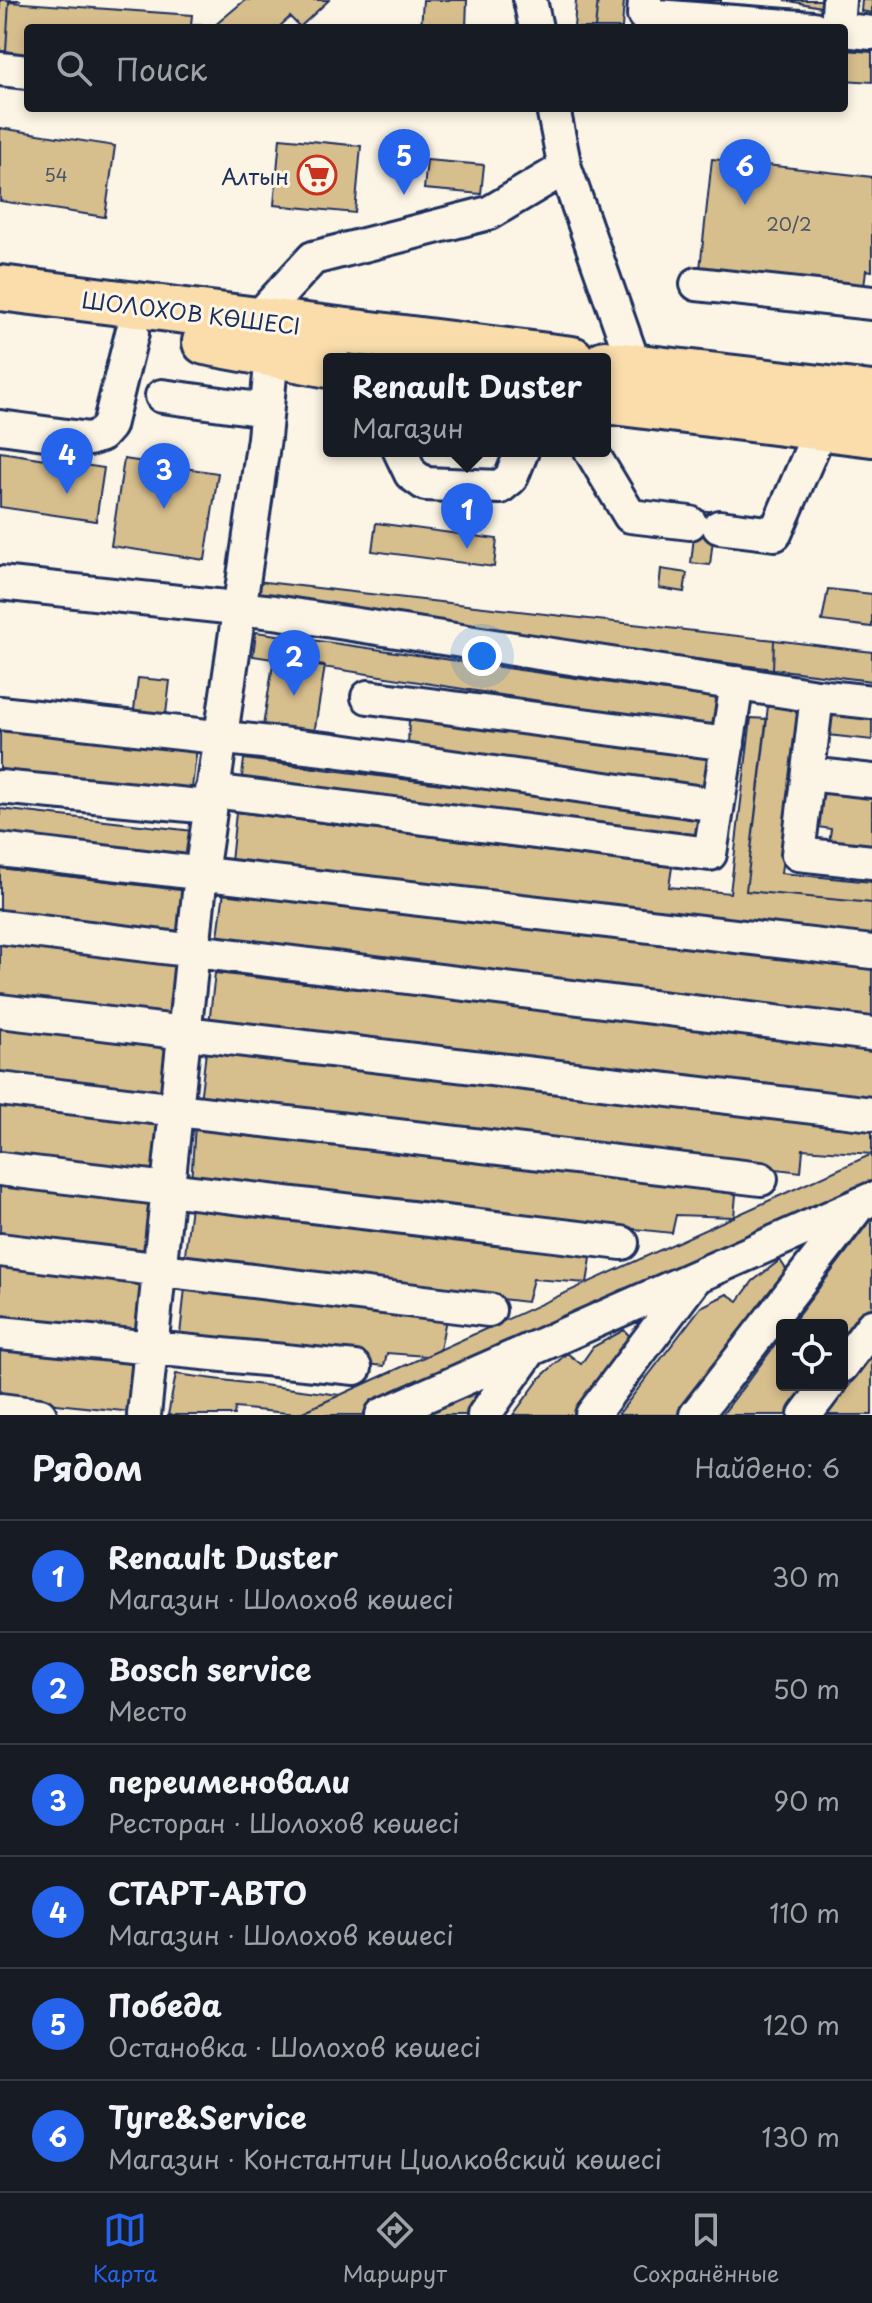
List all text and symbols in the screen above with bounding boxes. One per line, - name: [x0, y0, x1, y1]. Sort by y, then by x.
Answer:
- search box: [24, 24, 848, 112]
- icon: search: [52, 46, 96, 90]
- text: Поиск: [116, 46, 207, 91]
- pin: 5: [378, 129, 430, 195]
- pin: 6: [719, 139, 771, 205]
- supermarket icon: Алтын: [296, 154, 338, 196]
- place label: Алтын: [221, 159, 289, 192]
- house number: 54: [44, 161, 68, 188]
- house number: 20/2: [766, 210, 812, 237]
- street label: ШОЛОХОВ КӨШЕСІ: [80, 282, 302, 342]
- popup: [323, 353, 611, 457]
- text: Renault Duster: [352, 363, 582, 408]
- text: Магазин: [352, 408, 463, 447]
- pin: 4: [41, 428, 93, 494]
- pin: 3: [138, 443, 190, 509]
- pin: 1: [441, 483, 493, 549]
- pin: 2: [268, 630, 320, 696]
- your location: [462, 636, 502, 676]
- map controls: [776, 1319, 848, 1391]
- button: locate: [776, 1319, 848, 1391]
- text: Рядом: [32, 1441, 143, 1493]
- text: Найдено: 6: [694, 1448, 840, 1487]
- text: Renault Duster: [108, 1534, 338, 1579]
- text: 1: [52, 1557, 64, 1596]
- text: 30 m: [772, 1557, 840, 1596]
- text: Магазин · Шолохов көшесі: [108, 1579, 454, 1618]
- text: Bosch service: [108, 1646, 312, 1691]
- text: 2: [49, 1669, 67, 1708]
- text: 50 m: [773, 1669, 840, 1708]
- text: Место: [108, 1691, 187, 1730]
- text: переименовали: [108, 1758, 350, 1803]
- text: 3: [49, 1781, 67, 1820]
- text: 90 m: [773, 1781, 840, 1820]
- text: Ресторан · Шолохов көшесі: [108, 1803, 460, 1842]
- text: СТАРТ-АВТО: [108, 1870, 307, 1915]
- text: 4: [49, 1893, 67, 1932]
- text: 110 m: [769, 1893, 840, 1932]
- text: Магазин · Шолохов көшесі: [108, 1915, 454, 1954]
- text: Победа: [108, 1982, 222, 2027]
- text: 5: [50, 2005, 66, 2044]
- text: 120 m: [763, 2005, 840, 2044]
- text: Остановка · Шолохов көшесі: [108, 2027, 481, 2066]
- text: Tyre&Service: [108, 2094, 307, 2139]
- text: 6: [49, 2117, 67, 2156]
- text: 130 m: [761, 2117, 840, 2156]
- text: Магазин · Константин Циолковский көшесі: [108, 2139, 662, 2178]
- tab: Карта: [93, 2208, 157, 2289]
- tab: Маршрут: [343, 2208, 447, 2289]
- tab: Сохранённые: [632, 2208, 779, 2289]

